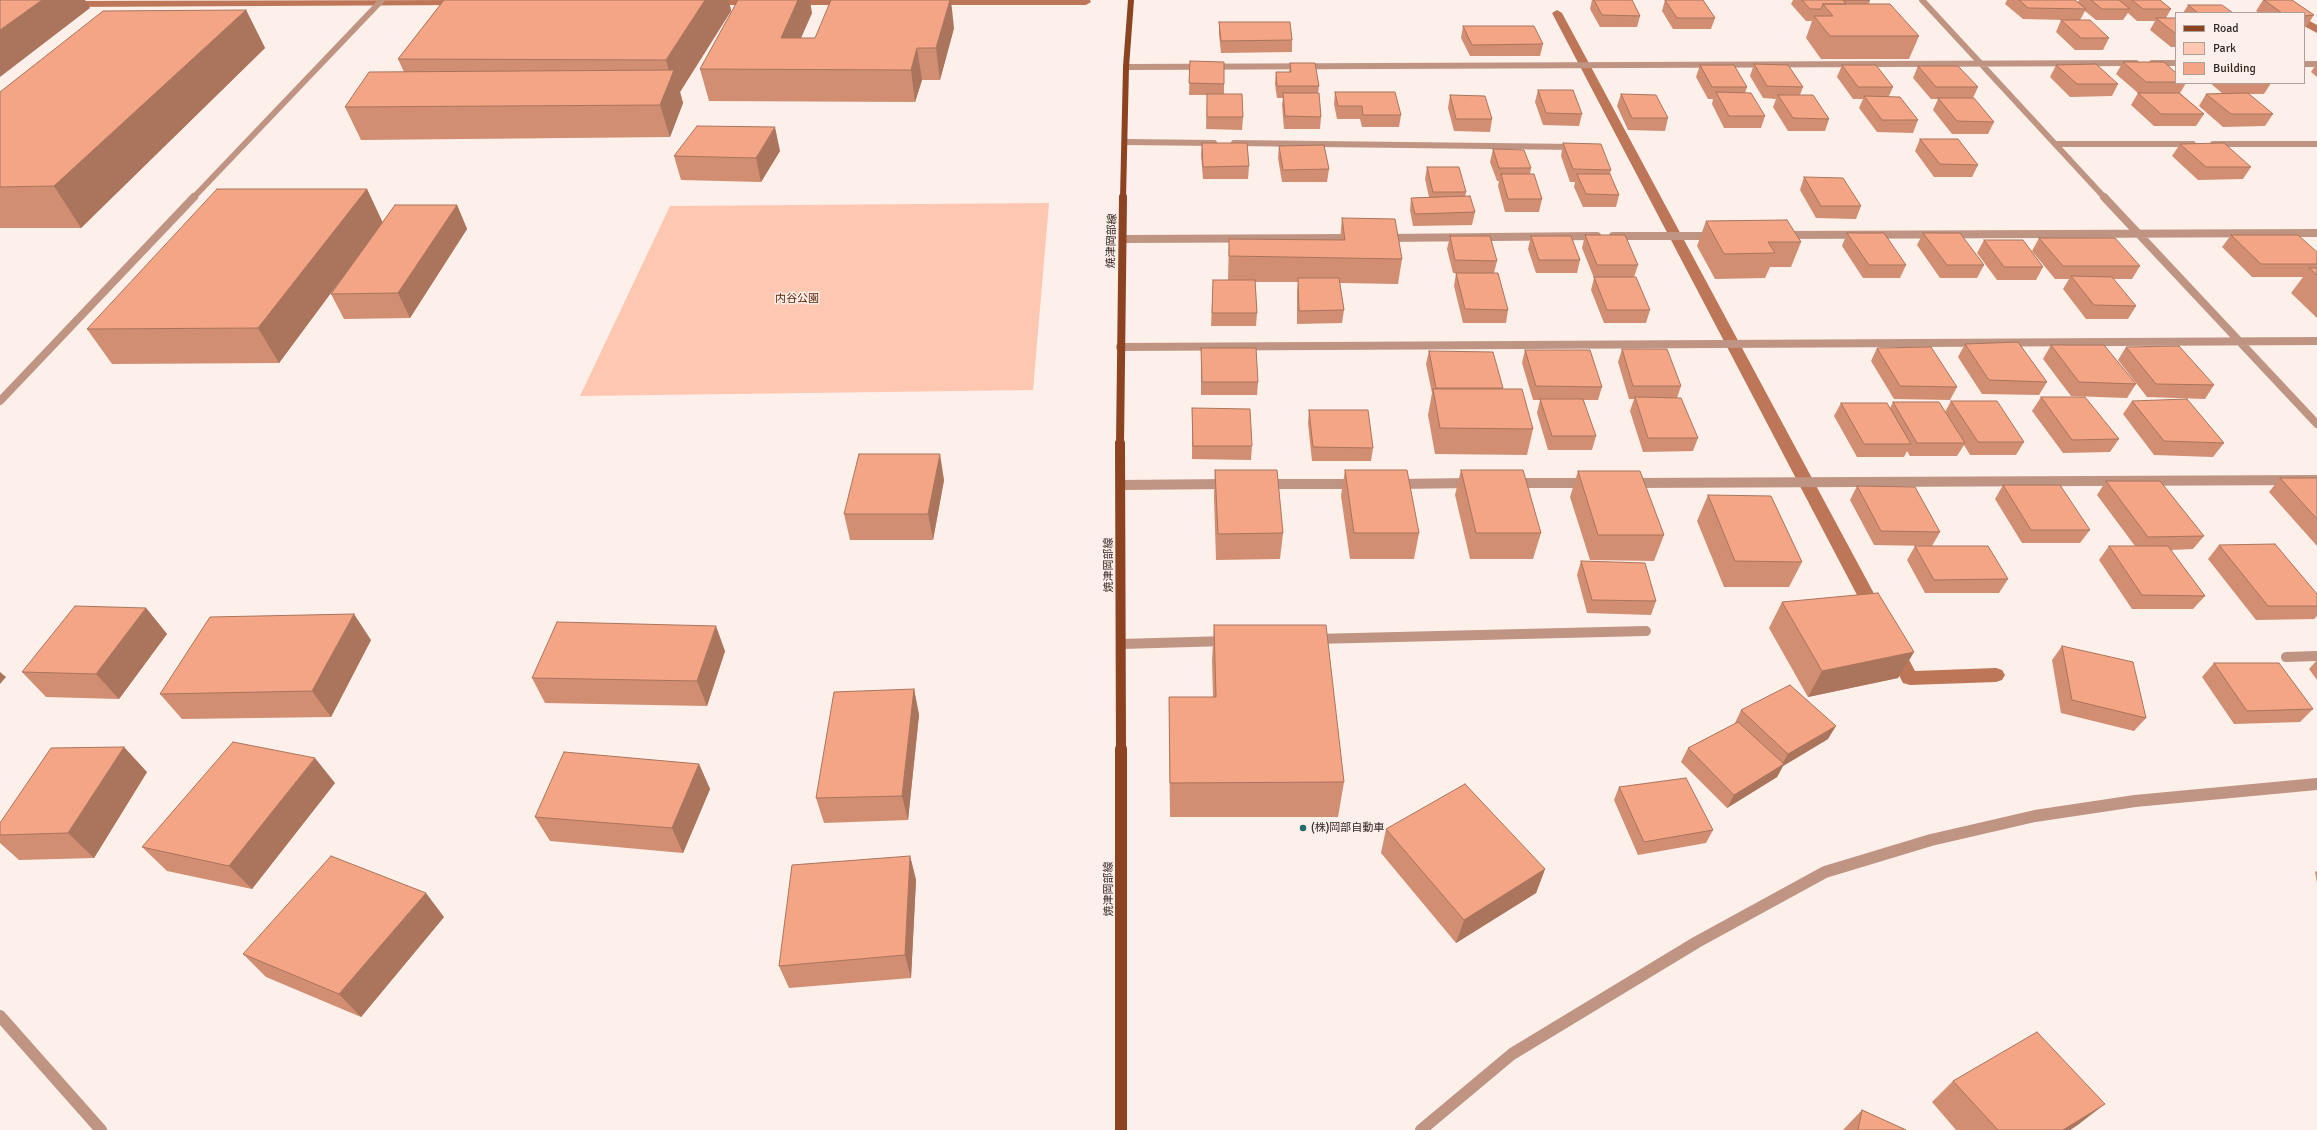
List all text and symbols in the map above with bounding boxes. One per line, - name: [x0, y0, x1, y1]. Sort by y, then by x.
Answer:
- legend: [2175, 12, 2305, 84]
- text: Road: [2213, 21, 2239, 36]
- text: Park: [2213, 41, 2236, 56]
- text: Building: [2213, 61, 2256, 76]
- street label: 焼津岡部線: [1104, 213, 1120, 269]
- park label: 内谷公園: [775, 292, 819, 306]
- street label: 焼津岡部線: [1102, 538, 1116, 592]
- place label: (株)岡部自動車: [1311, 821, 1384, 835]
- marker: (株)岡部自動車: [1298, 823, 1308, 833]
- street label: 焼津岡部線: [1102, 862, 1116, 916]

